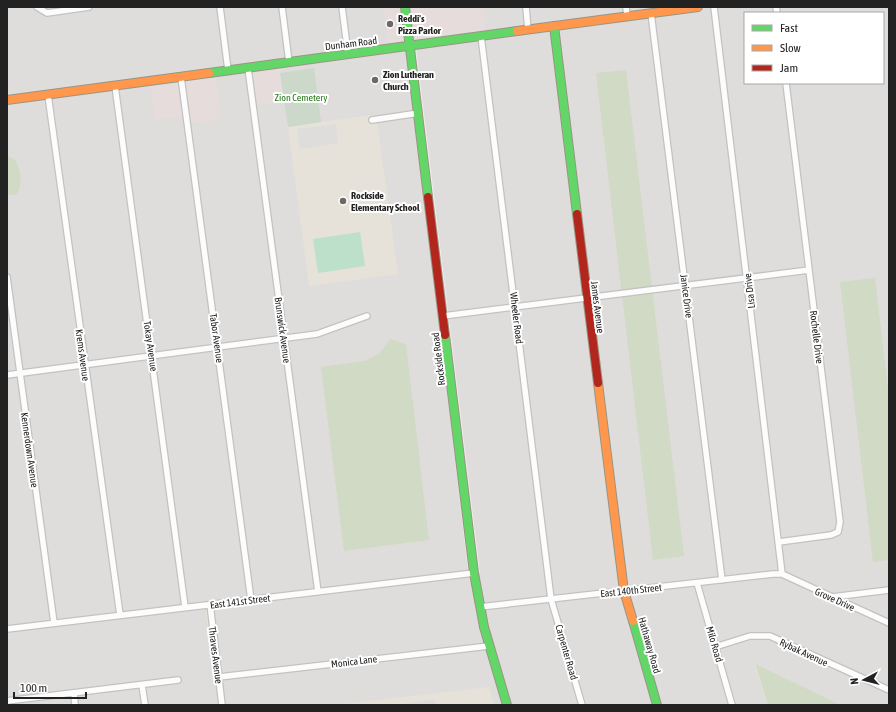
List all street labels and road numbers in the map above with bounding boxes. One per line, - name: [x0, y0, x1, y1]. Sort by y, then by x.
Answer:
- street label: Dunham Road: [324, 35, 378, 52]
- street label: Lisa Drive: [742, 272, 757, 309]
- street label: Janice Drive: [678, 274, 695, 319]
- street label: James Avenue: [589, 280, 606, 334]
- street label: Wheeler Road: [508, 292, 525, 345]
- street label: Brunswick Avenue: [272, 296, 293, 364]
- street label: Rochelle Drive: [808, 310, 825, 365]
- street label: Tabor Avenue: [208, 313, 225, 364]
- street label: Tokay Avenue: [142, 320, 160, 372]
- street label: Krems Avenue: [73, 328, 92, 382]
- street label: Rockside Road: [430, 332, 447, 386]
- street label: Kennerdown Avenue: [19, 412, 40, 489]
- street label: East 140th Street: [600, 582, 662, 599]
- street label: Grove Drive: [813, 586, 857, 613]
- street label: East 141st Street: [209, 592, 271, 611]
- street label: Hathaway Road: [636, 616, 663, 675]
- street label: Carpenter Road: [553, 623, 580, 681]
- street label: Milo Road: [704, 625, 725, 664]
- street label: Thraves Avenue: [207, 626, 225, 685]
- street label: Rybak Avenue: [778, 636, 830, 669]
- street label: Monica Lane: [330, 653, 378, 670]

